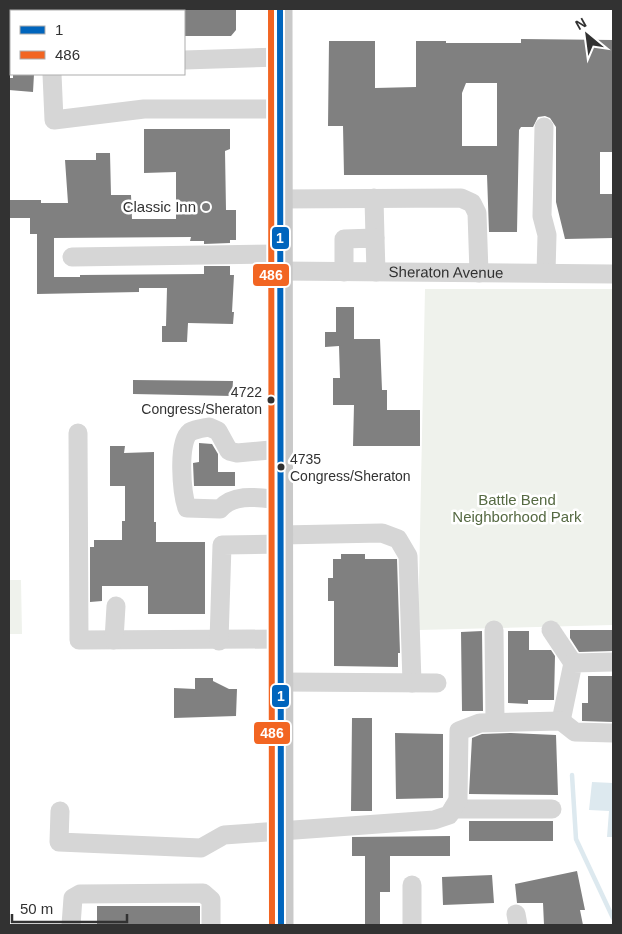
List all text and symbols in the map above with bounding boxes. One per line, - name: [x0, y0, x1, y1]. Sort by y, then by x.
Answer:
- legend: [10, 10, 185, 75]
- north arrow: [562, 10, 612, 60]
- text: N: [572, 14, 589, 33]
- text: 1: [55, 21, 63, 38]
- text: 486: [55, 46, 80, 63]
- place label: Classic Inn: [123, 198, 196, 215]
- marker: Classic Inn: [200, 201, 212, 213]
- line badge: 1: [271, 226, 290, 250]
- text: 1: [276, 230, 284, 246]
- line badge: 486: [252, 263, 290, 287]
- street label: Sheraton Avenue: [388, 263, 504, 281]
- text: 486: [259, 267, 283, 283]
- place label: 4722 Congress/Sheraton: [141, 384, 262, 417]
- marker: 4722 Congress/Sheraton: [266, 395, 276, 405]
- place label: 4735 Congress/Sheraton: [290, 451, 411, 484]
- marker: 4735 Congress/Sheraton: [276, 462, 286, 472]
- park label: Battle Bend Neighborhood Park: [452, 491, 582, 525]
- line badge: 1: [271, 684, 290, 708]
- text: 1: [277, 688, 285, 704]
- line badge: 486: [253, 721, 291, 745]
- text: 486: [260, 725, 284, 741]
- scale bar: [12, 892, 128, 924]
- text: 50 m: [20, 900, 53, 917]

